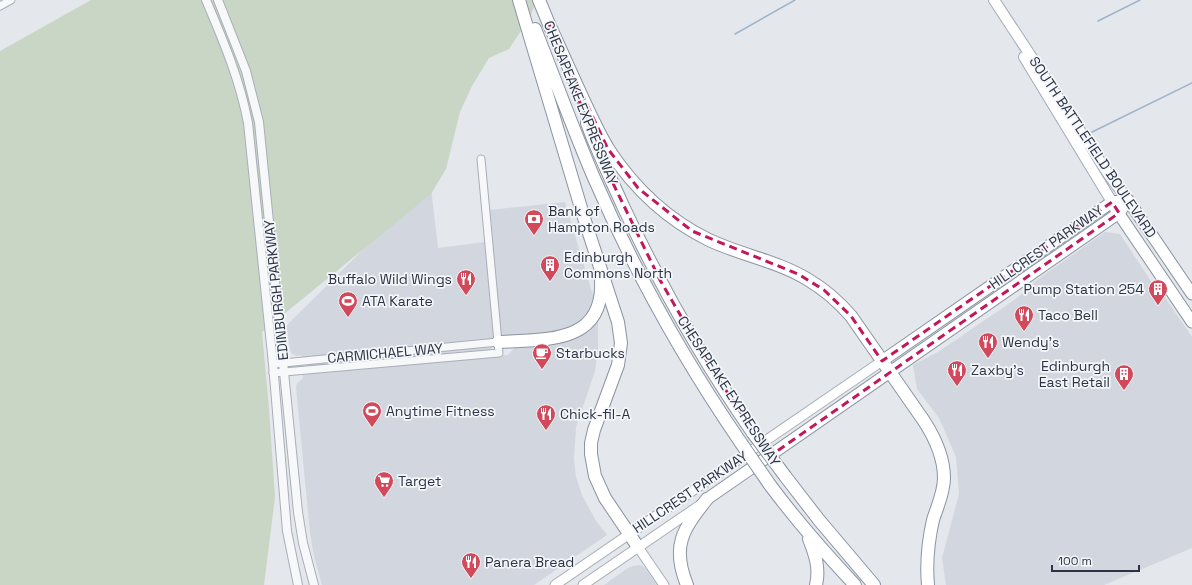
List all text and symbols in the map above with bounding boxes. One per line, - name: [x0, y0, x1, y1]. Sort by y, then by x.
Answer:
- street label: CHESAPEAKE EXPRESSWAY: [540, 18, 622, 188]
- street label: SOUTH BATTLEFIELD BOULEVARD: [1025, 53, 1161, 241]
- street label: HILLCREST PARKWAY: [986, 201, 1107, 293]
- place label: Bank of Hampton Roads: [548, 202, 655, 236]
- bank icon: Bank of Hampton Roads: [523, 208, 545, 236]
- street label: EDINBURGH PARKWAY: [260, 218, 292, 361]
- place label: Edinburgh Commons North: [564, 248, 672, 282]
- building icon: Edinburgh Commons North: [539, 254, 561, 282]
- restaurant icon: Buffalo Wild Wings: [455, 268, 477, 296]
- place label: Buffalo Wild Wings: [328, 270, 452, 288]
- building icon: Pump Station 254: [1147, 278, 1169, 306]
- place label: Pump Station 254: [1024, 280, 1144, 298]
- sports icon: ATA Karate: [337, 290, 359, 318]
- place label: ATA Karate: [362, 292, 433, 310]
- restaurant icon: Taco Bell: [1013, 304, 1035, 332]
- place label: Taco Bell: [1038, 306, 1098, 324]
- street label: CHESAPEAKE EXPRESSWAY: [674, 312, 785, 470]
- restaurant icon: Wendy's: [977, 331, 999, 359]
- place label: Wendy's: [1002, 333, 1059, 351]
- street label: CARMICHAEL WAY: [326, 339, 444, 367]
- cafe icon: Starbucks: [531, 342, 553, 370]
- place label: Starbucks: [556, 344, 625, 362]
- place label: Edinburgh East Retail: [1039, 357, 1110, 391]
- restaurant icon: Zaxby's: [946, 359, 968, 387]
- place label: Zaxby's: [971, 361, 1024, 379]
- building icon: Edinburgh East Retail: [1113, 363, 1135, 391]
- sports icon: Anytime Fitness: [361, 400, 383, 428]
- place label: Anytime Fitness: [386, 402, 495, 420]
- restaurant icon: Chick-fil-A: [535, 403, 557, 431]
- place label: Chick-fil-A: [560, 405, 630, 423]
- street label: HILLCREST PARKWAY: [629, 447, 751, 537]
- supermarket icon: Target: [373, 470, 395, 498]
- place label: Target: [398, 472, 442, 490]
- scale bar: [1052, 547, 1139, 573]
- restaurant icon: Panera Bread: [460, 551, 482, 579]
- place label: Panera Bread: [485, 553, 574, 571]
- text: 100 m: [1058, 553, 1092, 569]

